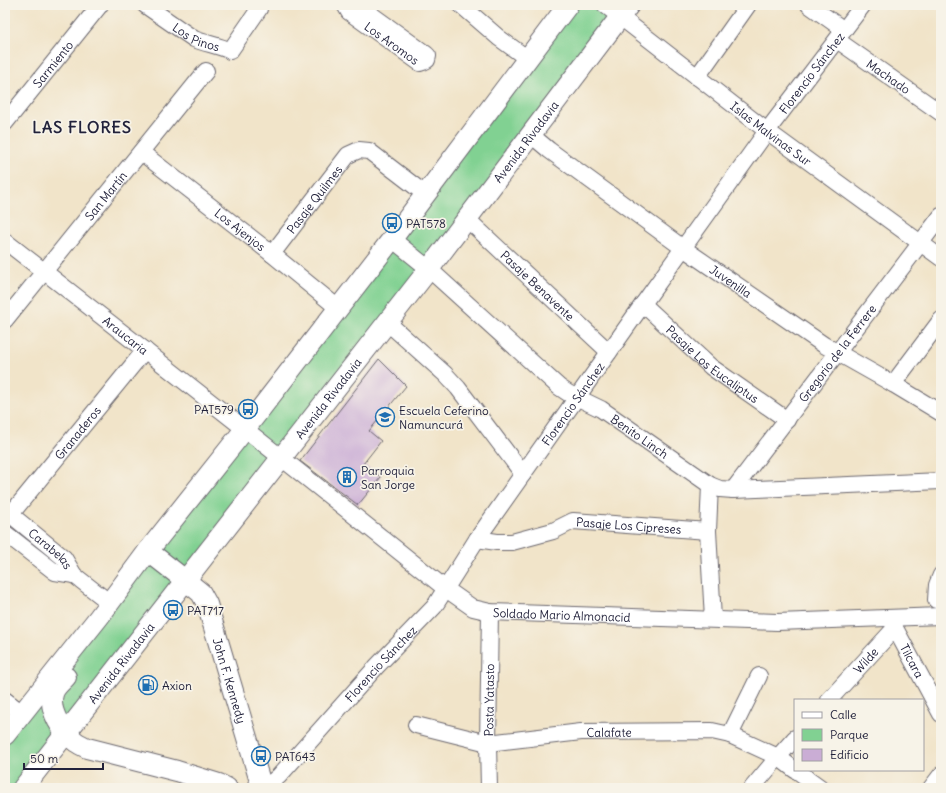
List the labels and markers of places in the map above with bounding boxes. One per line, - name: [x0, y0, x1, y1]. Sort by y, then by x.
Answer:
- bus stop icon: PAT578: [381, 212, 403, 234]
- place label: PAT578: [406, 216, 446, 231]
- bus stop icon: PAT579: [237, 398, 259, 420]
- place label: PAT579: [194, 402, 234, 417]
- place label: Escuela Ceferino Namuncurá: [399, 403, 489, 432]
- school or university icon: Escuela Ceferino Namuncurá: [374, 406, 396, 428]
- place label: Parroquia San Jorge: [361, 463, 415, 492]
- building icon: Parroquia San Jorge: [336, 466, 358, 488]
- bus stop icon: PAT717: [162, 599, 184, 621]
- place label: PAT717: [187, 603, 224, 618]
- fuel station icon: Axion: [137, 674, 159, 696]
- place label: Axion: [162, 678, 192, 693]
- bus stop icon: PAT643: [250, 745, 272, 767]
- place label: PAT643: [275, 749, 316, 764]

